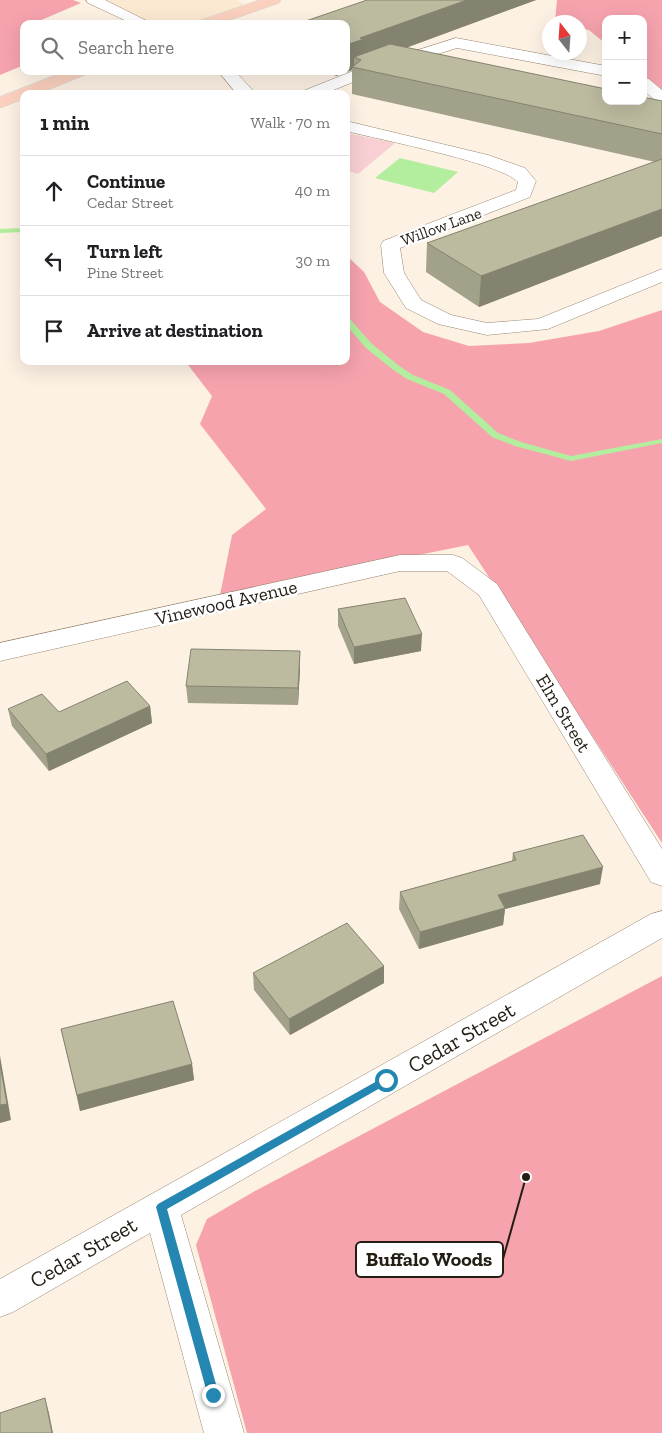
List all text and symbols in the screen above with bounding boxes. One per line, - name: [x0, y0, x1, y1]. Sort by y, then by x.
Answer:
- north arrow: [542, 15, 587, 60]
- map controls: [602, 15, 647, 105]
- button: +: [602, 15, 647, 60]
- search box: [20, 20, 350, 75]
- icon: search: [38, 34, 66, 62]
- text: Search here: [78, 36, 174, 59]
- button: −: [602, 60, 647, 105]
- text: 1 min: [40, 110, 90, 135]
- text: Walk · 70 m: [250, 113, 330, 132]
- text: Continue: [87, 170, 165, 193]
- icon: ahead: [40, 177, 68, 205]
- text: 40 m: [295, 181, 330, 200]
- text: Cedar Street: [87, 193, 174, 212]
- street label: Willow Lane: [398, 203, 484, 250]
- text: Turn left: [87, 240, 162, 263]
- icon: left: [40, 247, 68, 275]
- text: 30 m: [296, 251, 330, 270]
- text: Pine Street: [87, 263, 163, 282]
- icon: arrive: [40, 317, 68, 345]
- text: Arrive at destination: [87, 319, 263, 342]
- street label: Vinewood Avenue: [152, 575, 299, 630]
- street label: Elm Street: [531, 670, 596, 756]
- street label: Cedar Street: [403, 996, 520, 1079]
- route start: [375, 1069, 398, 1092]
- street label: Cedar Street: [25, 1211, 142, 1294]
- callout: Buffalo Woods: [356, 1242, 503, 1277]
- text: Buffalo Woods: [366, 1247, 492, 1271]
- route end: [202, 1384, 225, 1407]

